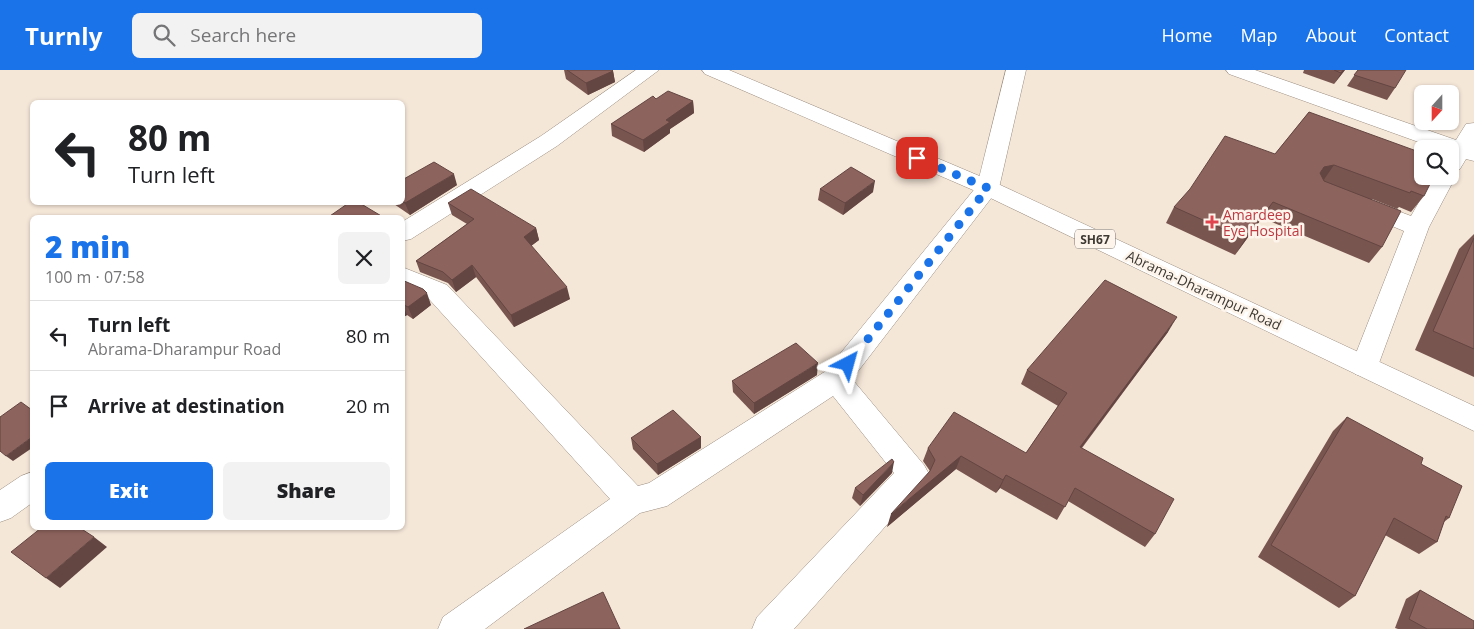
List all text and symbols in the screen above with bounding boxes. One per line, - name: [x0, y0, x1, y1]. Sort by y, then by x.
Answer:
- search box: [132, 13, 482, 58]
- text: Turnly: [25, 19, 102, 52]
- icon: search: [150, 21, 178, 49]
- text: Search here: [190, 22, 296, 48]
- text: Home: [1162, 23, 1212, 47]
- text: Map: [1240, 23, 1278, 47]
- text: About: [1306, 23, 1356, 47]
- text: Contact: [1384, 23, 1449, 47]
- north arrow: [1414, 85, 1459, 130]
- map controls: [1414, 85, 1459, 185]
- text: 80 m: [128, 114, 211, 161]
- icon: left: [45, 120, 110, 185]
- pin: [896, 137, 938, 179]
- button: search: [1414, 140, 1459, 185]
- icon: arrive: [903, 144, 931, 172]
- text: Turn left: [128, 159, 215, 189]
- place label: Amardeep Eye Hospital: [1223, 205, 1303, 240]
- marker: Amardeep Eye Hospital: [1205, 215, 1219, 229]
- text: 2 min: [45, 226, 130, 267]
- road number: SH67: [1075, 230, 1115, 248]
- button: close: [338, 232, 390, 284]
- street label: Abrama-Dharampur Road: [1123, 246, 1285, 334]
- text: 100 m · 07:58: [45, 266, 145, 288]
- text: Turn left: [88, 312, 170, 338]
- icon: left: [45, 322, 73, 350]
- text: 80 m: [346, 323, 390, 349]
- position arrow: [821, 337, 873, 389]
- text: Abrama-Dharampur Road: [88, 338, 281, 360]
- icon: arrive: [45, 392, 73, 420]
- text: Arrive at destination: [88, 393, 285, 419]
- text: 20 m: [346, 393, 390, 419]
- button: Exit: [45, 462, 213, 520]
- button: Share: [223, 462, 390, 520]

